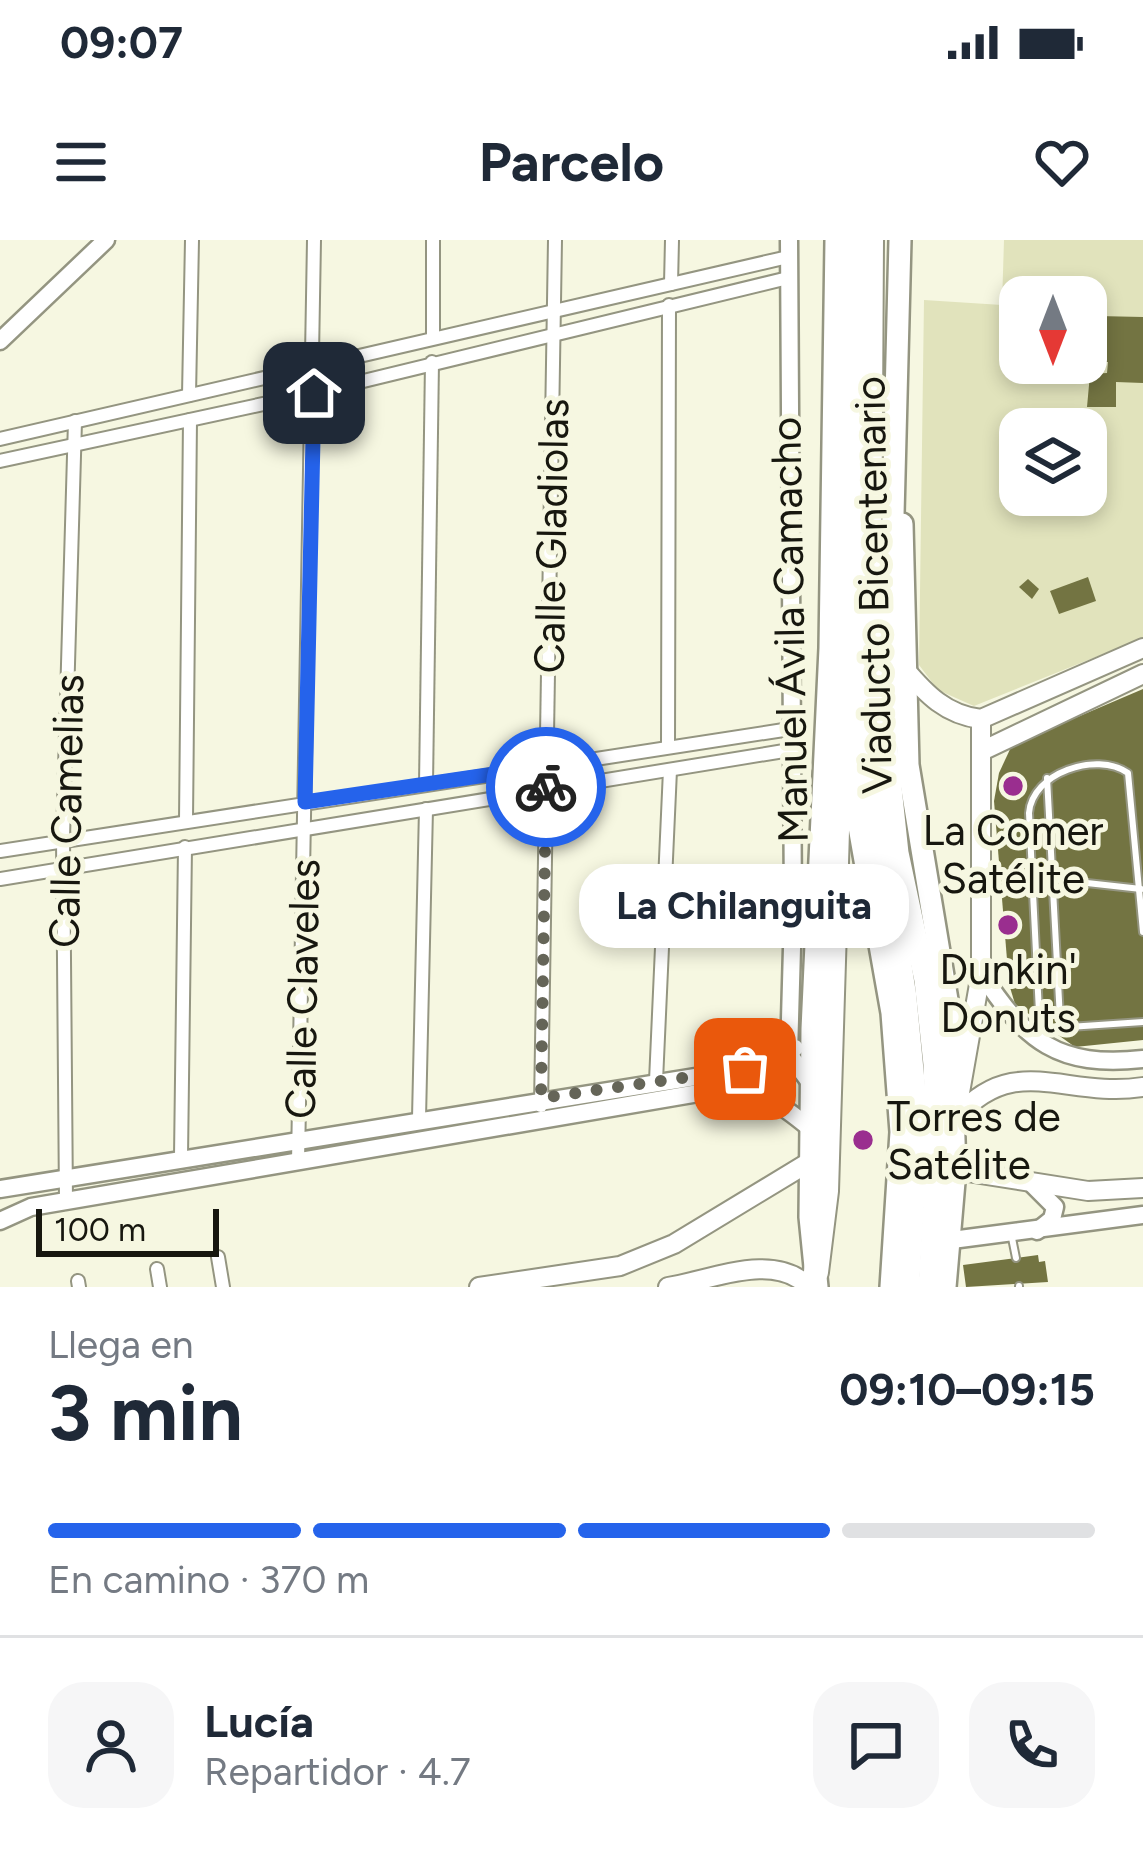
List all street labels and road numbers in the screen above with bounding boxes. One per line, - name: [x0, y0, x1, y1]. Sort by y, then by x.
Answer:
- street label: Viaducto Bicentenario: [844, 376, 903, 794]
- street label: Calle Gladiolas: [524, 398, 579, 674]
- street label: Manuel Ávila Camacho: [760, 416, 819, 844]
- street label: Calle Camelias: [39, 674, 94, 948]
- street label: Calle Claveles: [275, 859, 330, 1120]

